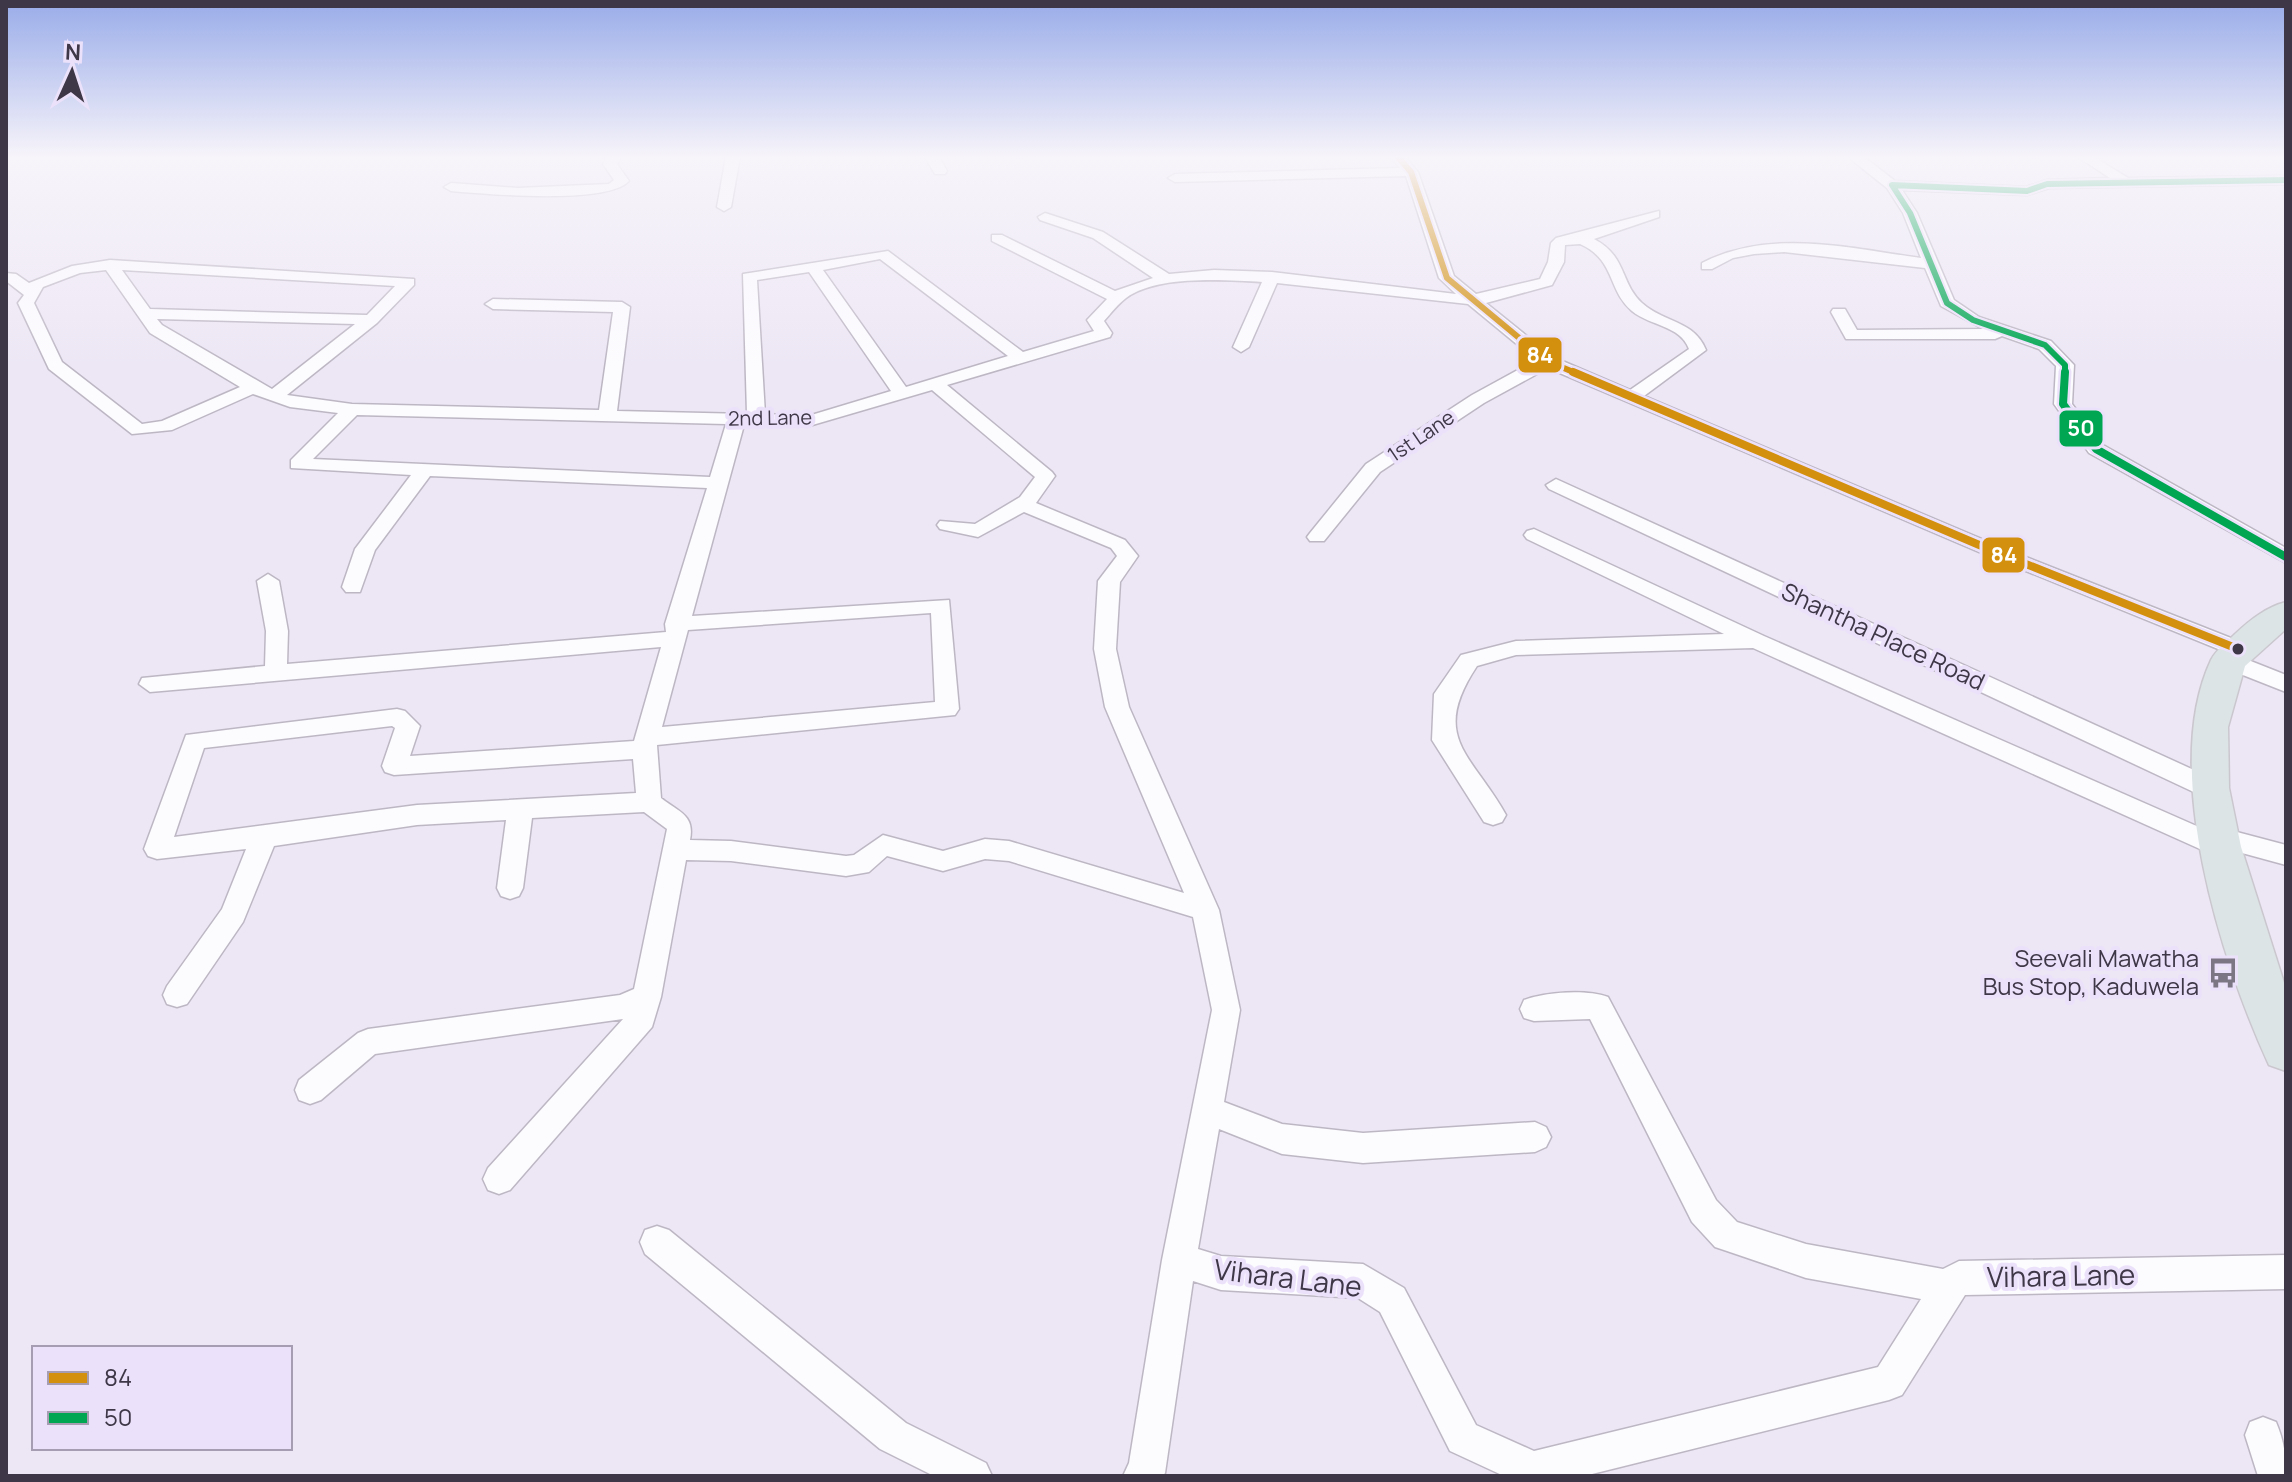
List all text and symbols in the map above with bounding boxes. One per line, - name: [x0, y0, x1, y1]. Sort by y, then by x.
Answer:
- north arrow: [32, 32, 112, 112]
- text: N: [64, 37, 82, 67]
- line badge: 84: [1517, 336, 1563, 374]
- text: 84: [1527, 340, 1553, 370]
- street label: 2nd Lane: [728, 403, 812, 432]
- street label: 1st Lane: [1382, 403, 1459, 468]
- line badge: 50: [2058, 409, 2104, 448]
- text: 50: [2067, 413, 2095, 443]
- line badge: 84: [1981, 536, 2026, 574]
- text: 84: [1991, 540, 2017, 570]
- street label: Shantha Place Road: [1777, 574, 1991, 697]
- unlabelled marker: [2230, 641, 2246, 657]
- place label: Seevali Mawatha Bus Stop, Kaduwela: [1983, 941, 2199, 1002]
- bus stop icon: Seevali Mawatha Bus Stop, Kaduwela: [2206, 956, 2240, 990]
- street label: Vihara Lane: [1212, 1249, 1364, 1305]
- street label: Vihara Lane: [1986, 1255, 2136, 1295]
- legend: [32, 1346, 292, 1450]
- text: 84: [104, 1360, 132, 1393]
- text: 50: [104, 1400, 133, 1433]

